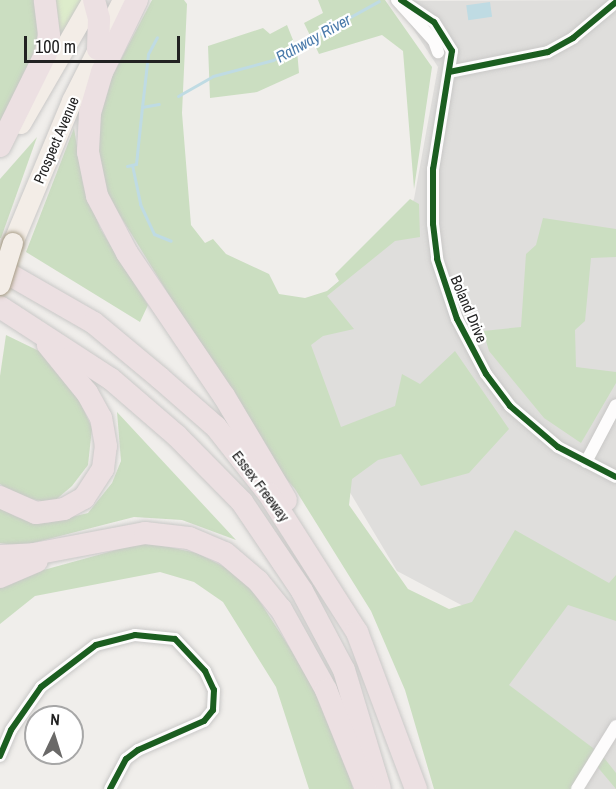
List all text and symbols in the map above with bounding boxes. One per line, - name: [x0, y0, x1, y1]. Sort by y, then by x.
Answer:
- water label: Rahway River: [272, 10, 354, 66]
- scale bar: [27, 24, 183, 62]
- text: 100 m: [35, 34, 76, 59]
- street label: Prospect Avenue: [29, 93, 83, 187]
- street label: Boland Drive: [447, 273, 491, 345]
- street label: Essex Freeway: [229, 447, 293, 525]
- north arrow: [24, 705, 84, 765]
- text: N: [50, 708, 61, 730]

